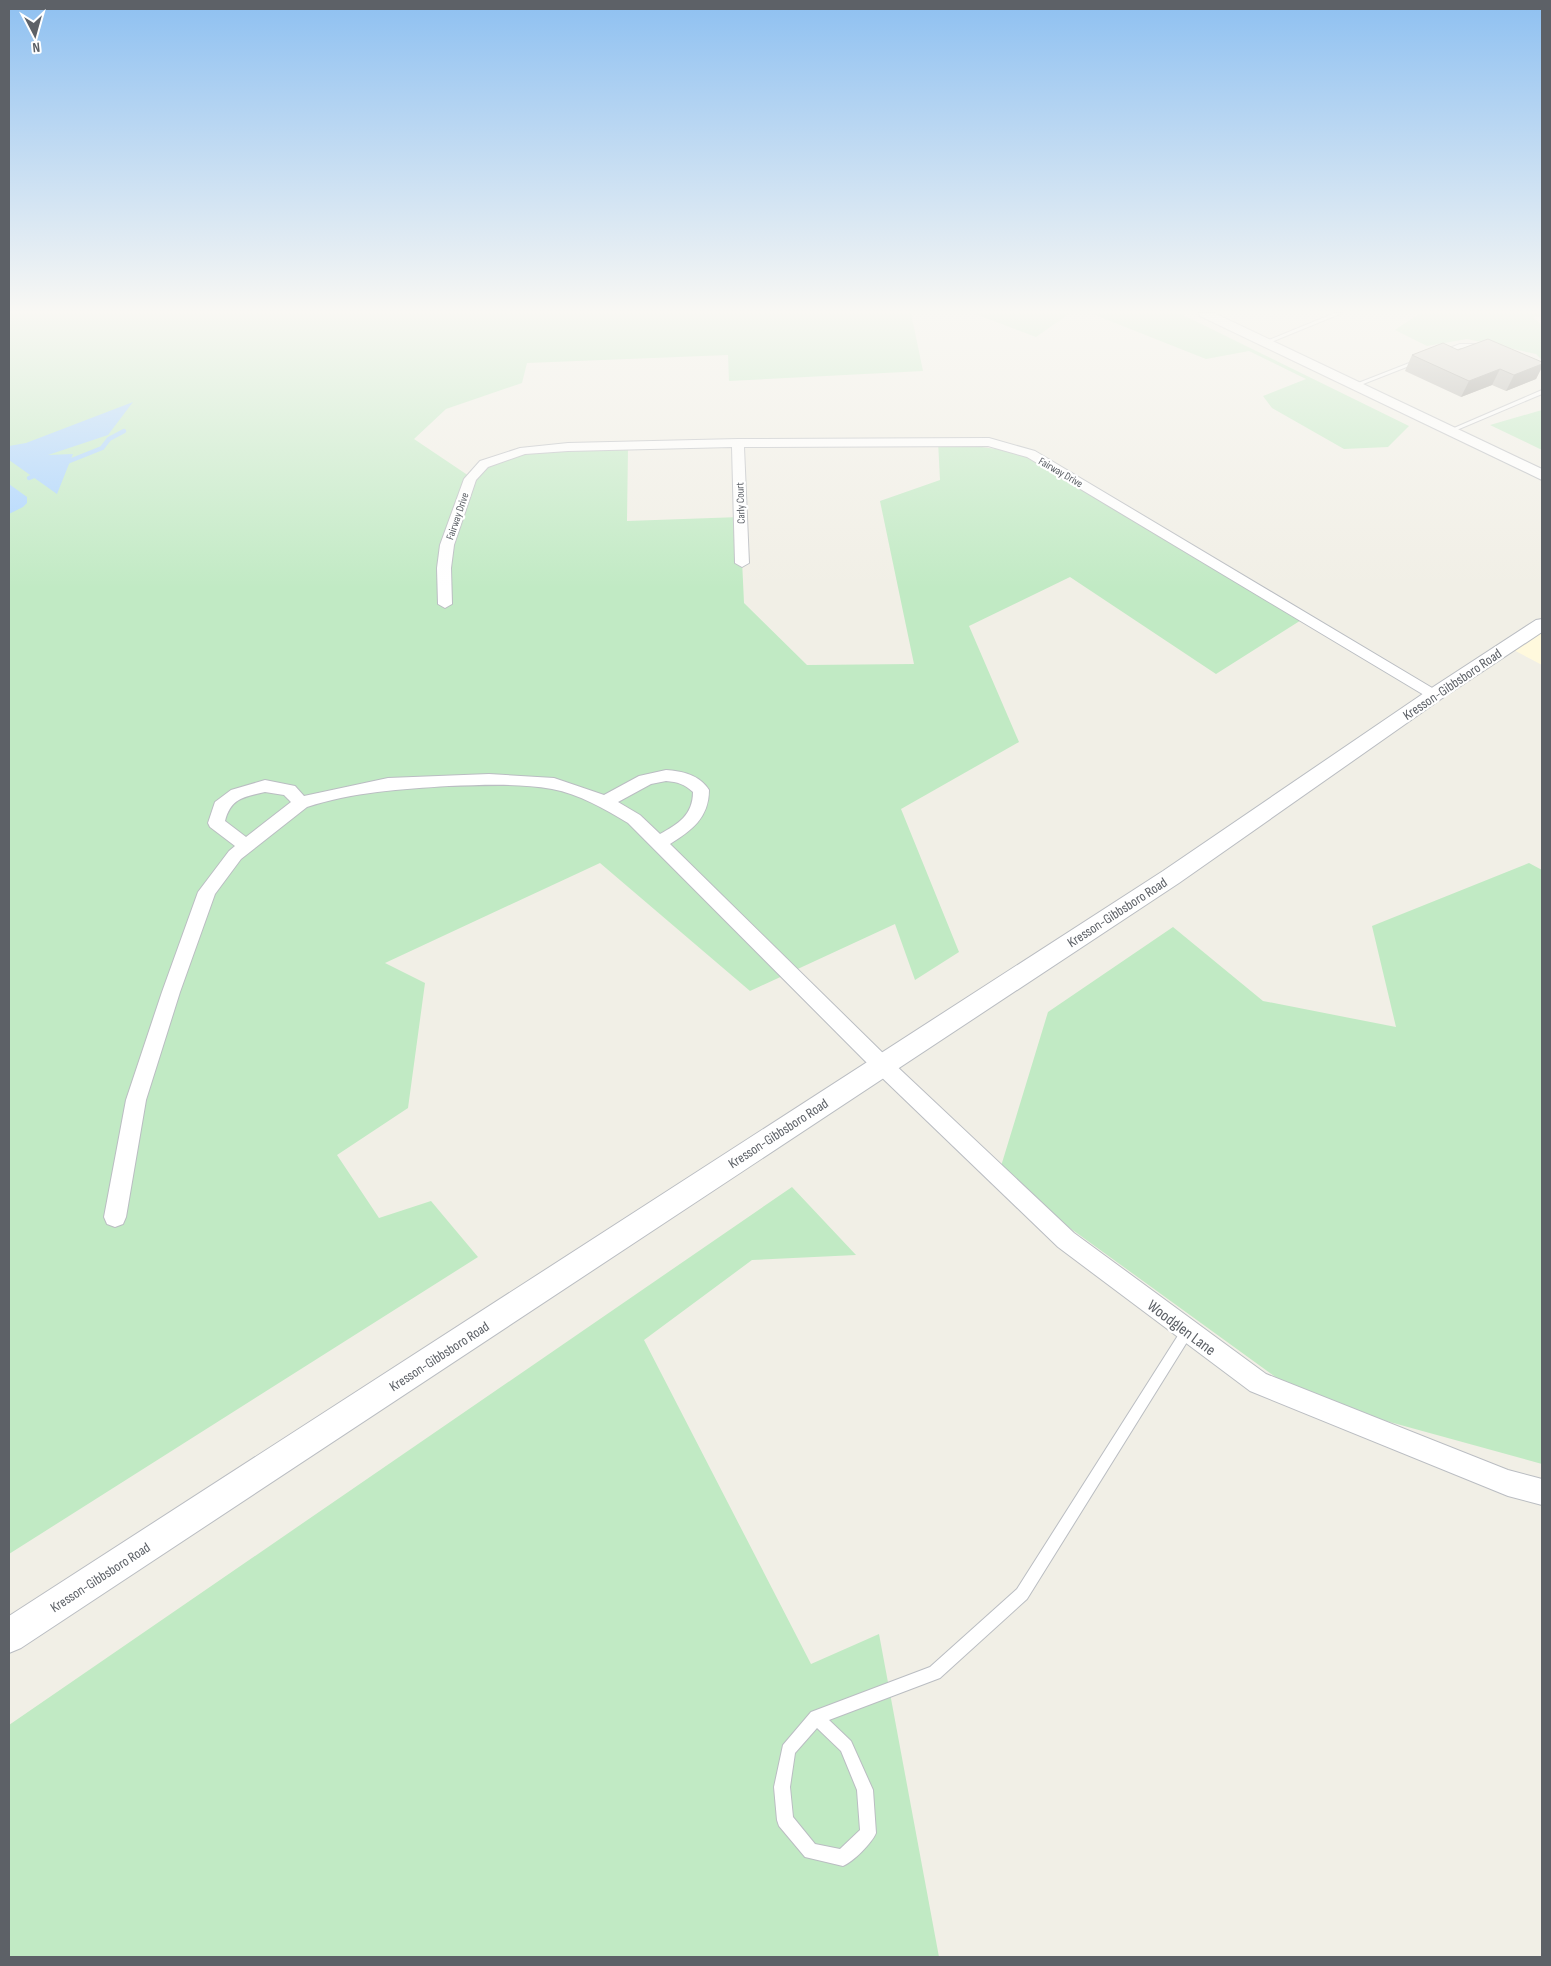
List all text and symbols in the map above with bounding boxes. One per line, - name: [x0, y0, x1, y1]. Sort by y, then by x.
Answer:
- north arrow: [10, 10, 60, 60]
- text: N: [32, 39, 41, 56]
- street label: Fairway Drive: [1036, 455, 1085, 490]
- street label: Carly Court: [733, 481, 748, 524]
- street label: Fairway Drive: [443, 491, 472, 541]
- street label: Kresson-Gibbsboro Road: [1400, 645, 1505, 724]
- street label: Kresson-Gibbsboro Road: [1064, 874, 1170, 951]
- street label: Kresson-Gibbsboro Road: [725, 1095, 831, 1172]
- street label: Woodglen Lane: [1143, 1296, 1219, 1360]
- street label: Kresson-Gibbsboro Road: [386, 1318, 492, 1395]
- street label: Kresson-Gibbsboro Road: [47, 1539, 153, 1616]

